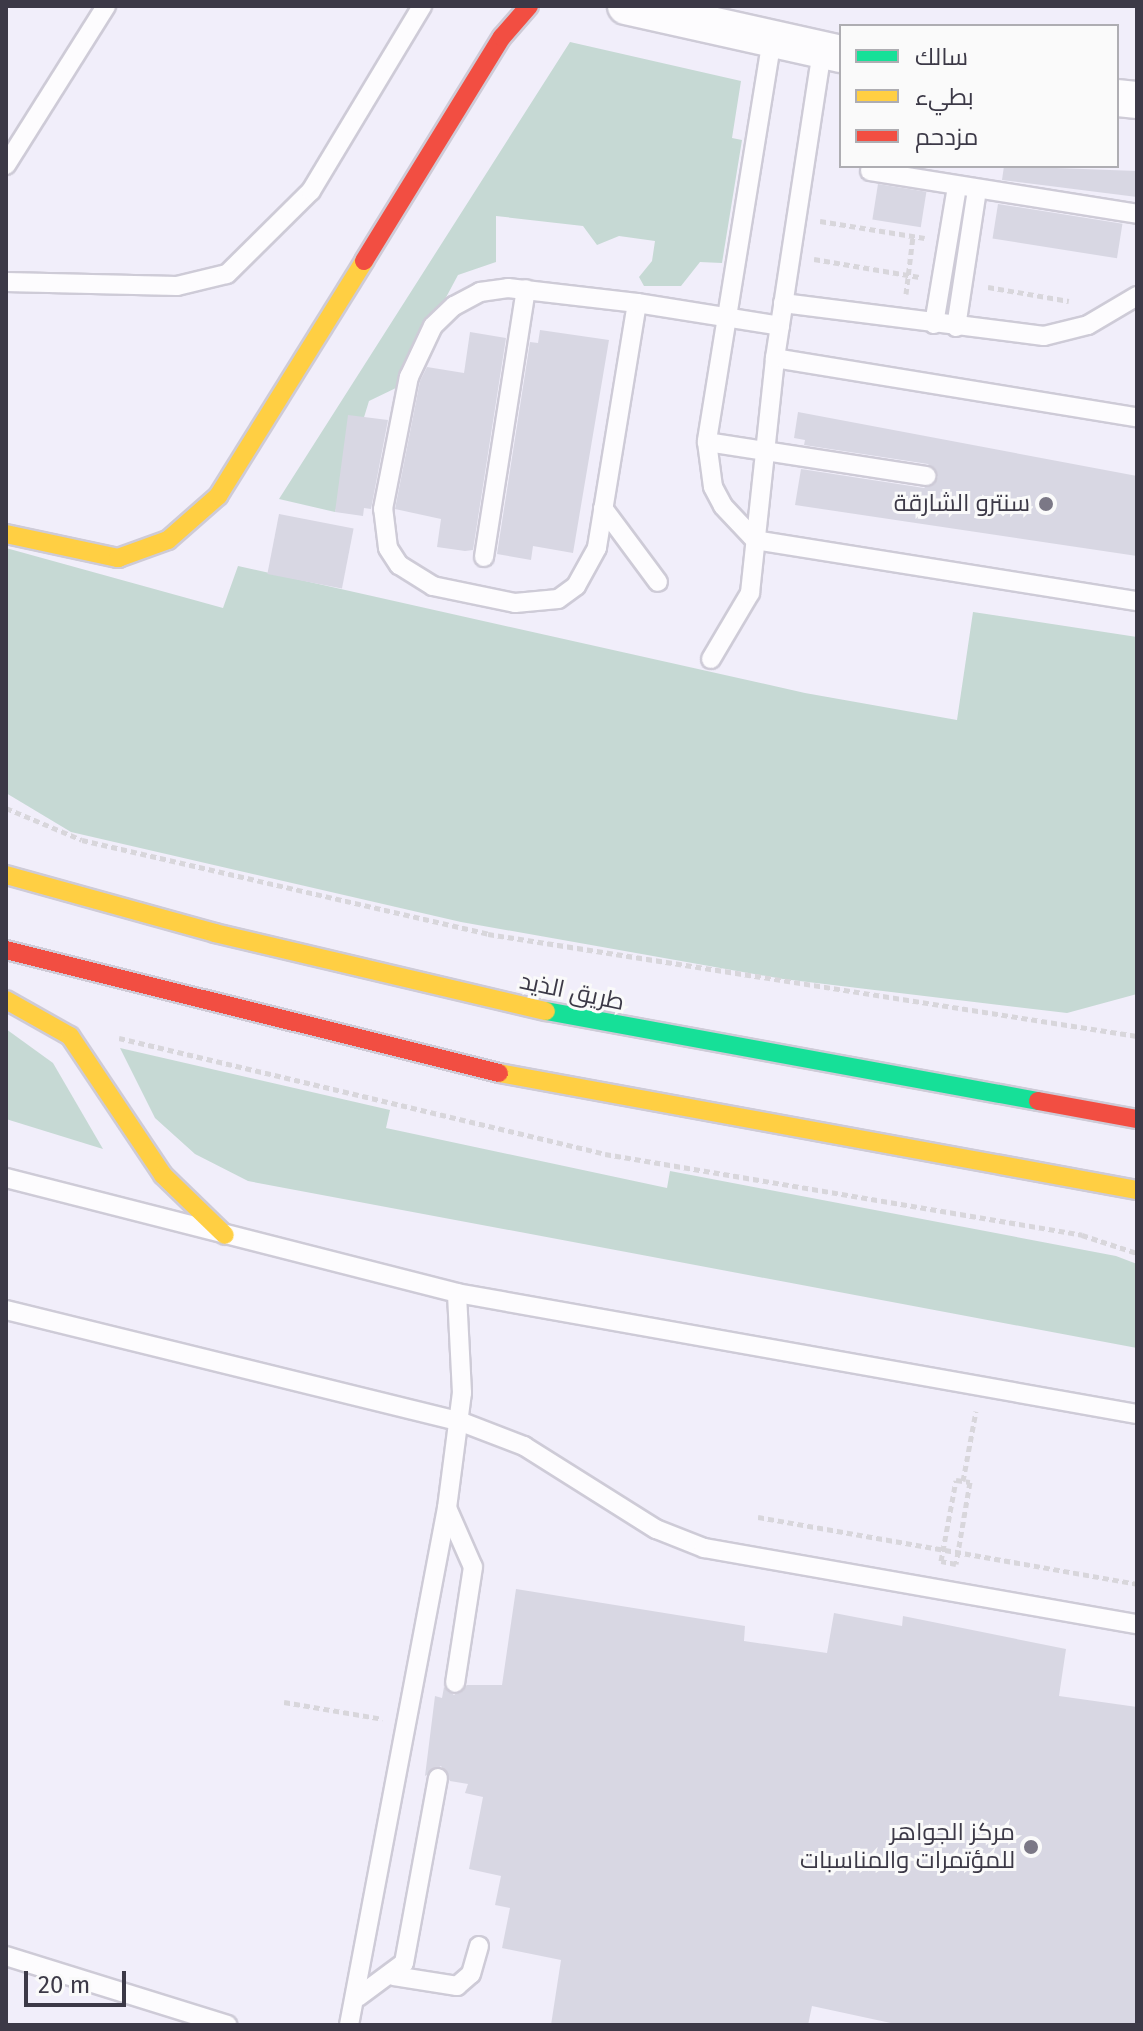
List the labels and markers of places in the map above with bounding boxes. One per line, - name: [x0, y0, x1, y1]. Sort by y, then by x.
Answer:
- place label: سنترو الشارقة: [894, 490, 1030, 518]
- marker: سنترو الشارقة: [1037, 495, 1055, 513]
- place label: مركز الجواهر للمؤتمرات والمناسبات: [800, 1819, 1015, 1875]
- marker: مركز الجواهر للمؤتمرات والمناسبات: [1022, 1838, 1040, 1856]

